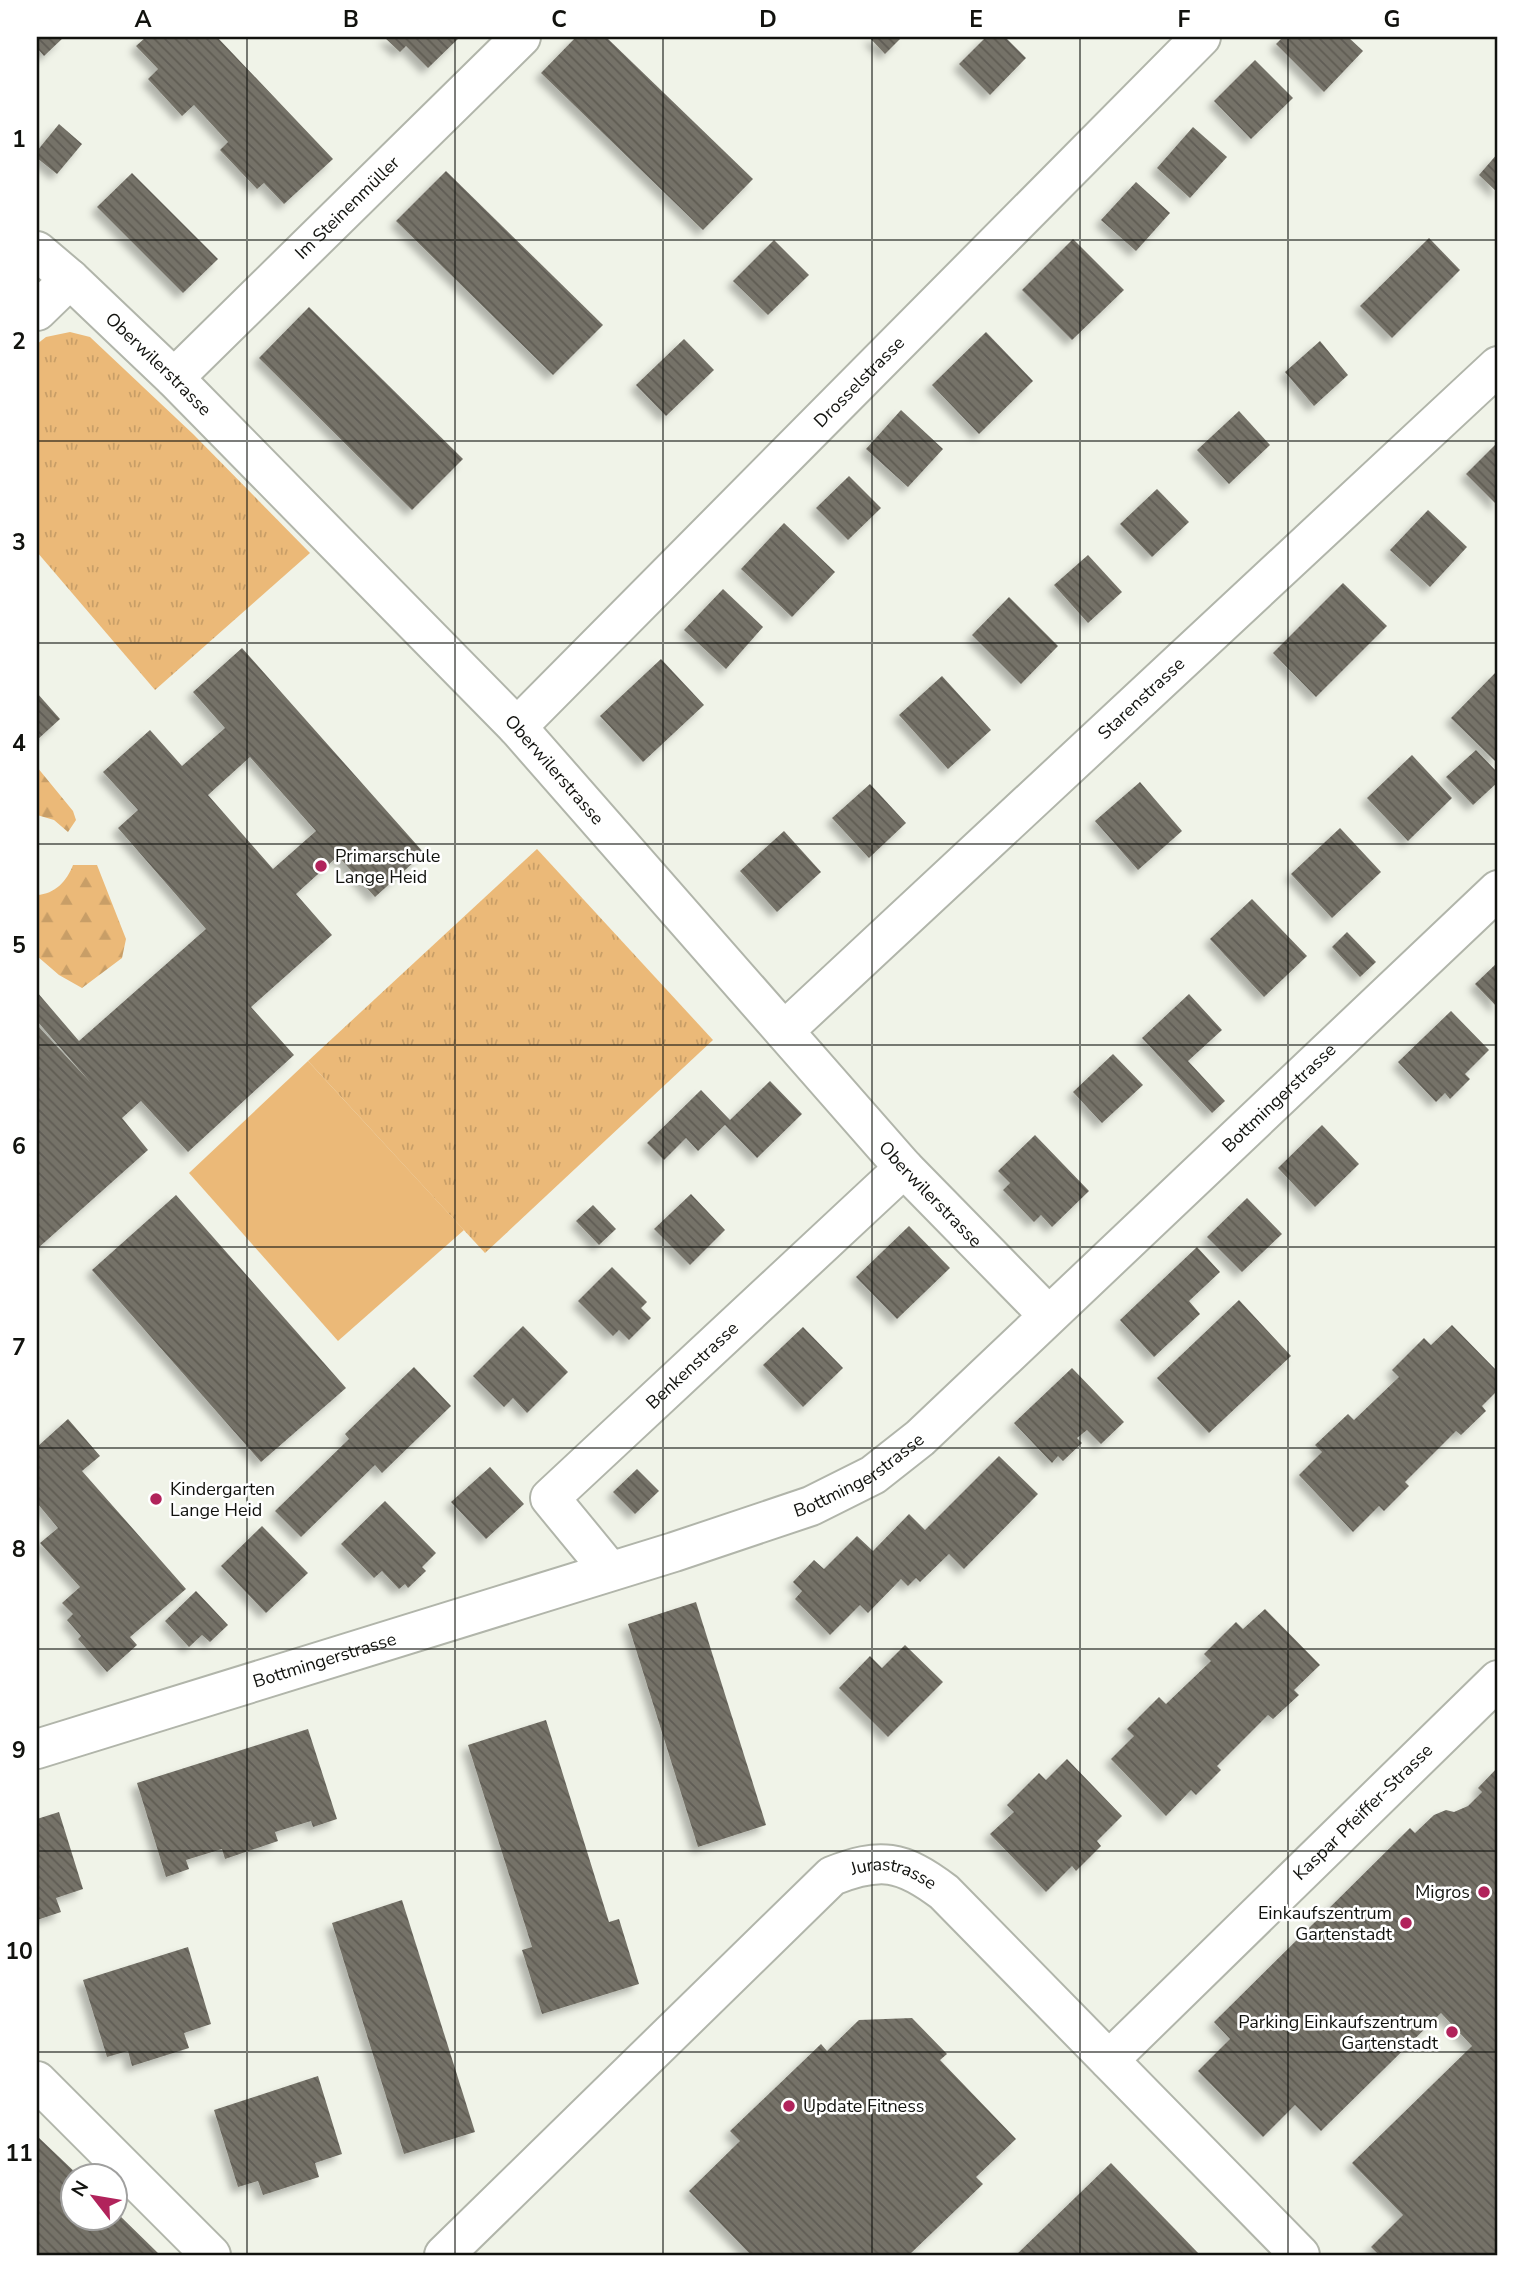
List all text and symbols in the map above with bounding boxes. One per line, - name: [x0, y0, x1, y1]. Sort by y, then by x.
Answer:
- text: A: [134, 4, 152, 35]
- text: B: [343, 4, 359, 35]
- text: C: [551, 4, 567, 35]
- text: D: [759, 4, 777, 35]
- text: E: [969, 4, 983, 35]
- text: F: [1178, 4, 1191, 35]
- text: G: [1384, 4, 1400, 35]
- text: 1: [12, 124, 26, 155]
- street label: Im Steinenmüller: [290, 150, 405, 265]
- street label: Oberwilerstrasse: [100, 307, 217, 421]
- text: 2: [12, 326, 26, 357]
- street label: Drosselstrasse: [809, 331, 910, 433]
- text: 3: [12, 527, 26, 558]
- street label: Starenstrasse: [1092, 652, 1190, 745]
- street label: Oberwilerstrasse: [500, 709, 609, 830]
- text: 4: [12, 728, 26, 759]
- place label: Primarschule Lange Heid: [335, 844, 440, 889]
- marker: Primarschule Lange Heid: [313, 858, 329, 874]
- text: 5: [12, 930, 26, 961]
- street label: Bottmingerstrasse: [1217, 1038, 1341, 1158]
- text: 6: [12, 1131, 26, 1162]
- street label: Oberwilerstrasse: [874, 1136, 987, 1253]
- street label: Benkenstrasse: [641, 1316, 744, 1414]
- text: 7: [12, 1332, 26, 1363]
- street label: Bottmingerstrasse: [791, 1427, 929, 1523]
- place label: Kindergarten Lange Heid: [170, 1477, 275, 1522]
- marker: Kindergarten Lange Heid: [148, 1491, 164, 1507]
- text: 8: [12, 1534, 26, 1565]
- street label: Bottmingerstrasse: [250, 1627, 399, 1693]
- text: 9: [12, 1735, 26, 1766]
- street label: Kaspar Pfeiffer-Strasse: [1288, 1738, 1438, 1886]
- street label: Jurastrasse: [847, 1852, 941, 1895]
- place label: Migros: [1415, 1880, 1470, 1904]
- marker: Migros: [1476, 1884, 1492, 1900]
- place label: Einkaufszentrum Gartenstadt: [1258, 1901, 1393, 1946]
- marker: Einkaufszentrum Gartenstadt: [1398, 1915, 1414, 1931]
- text: 10: [5, 1936, 33, 1967]
- place label: Parking Einkaufszentrum Gartenstadt: [1238, 2010, 1439, 2055]
- marker: Parking Einkaufszentrum Gartenstadt: [1444, 2024, 1460, 2040]
- place label: Update Fitness: [803, 2094, 925, 2118]
- marker: Update Fitness: [781, 2098, 797, 2114]
- text: 11: [5, 2138, 33, 2169]
- north arrow: [60, 2162, 130, 2232]
- text: N: [65, 2176, 95, 2202]

